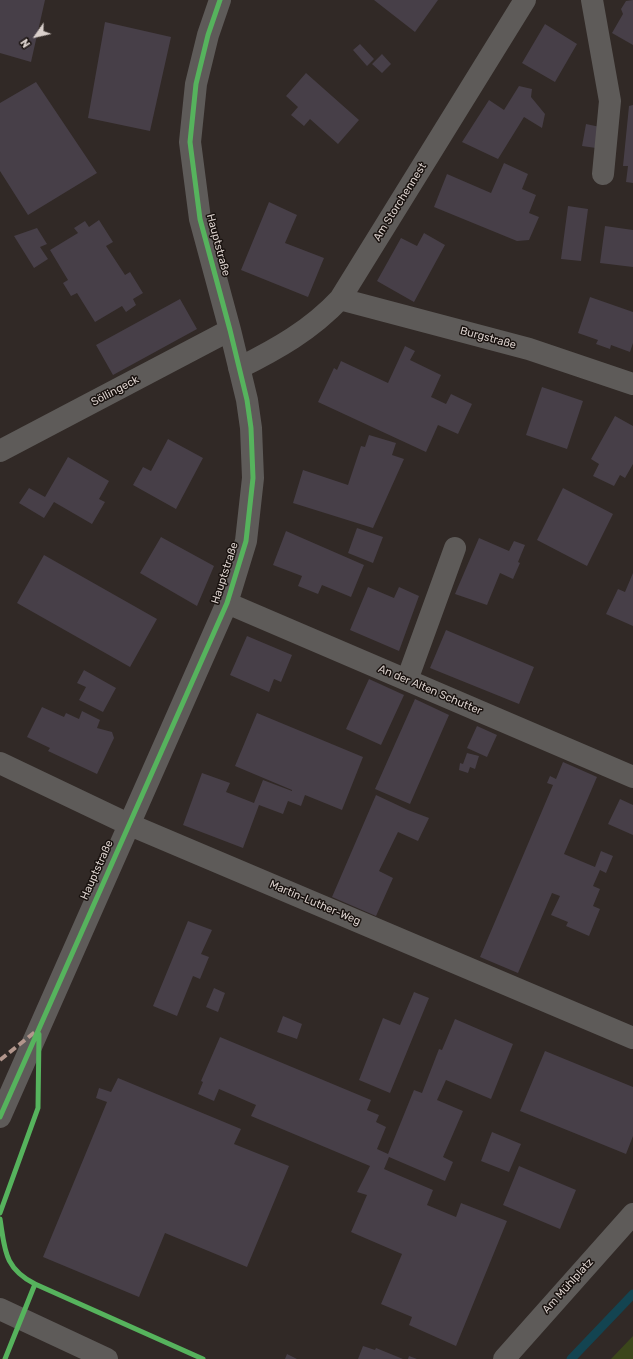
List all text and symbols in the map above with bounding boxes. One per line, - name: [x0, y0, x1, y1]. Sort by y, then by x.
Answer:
- north arrow: [16, 16, 56, 56]
- text: N: [18, 36, 33, 50]
- street label: Am Storchennest: [371, 160, 429, 244]
- street label: Hauptstraße: [203, 212, 233, 278]
- street label: Burgstraße: [459, 324, 517, 352]
- street label: Söllingeck: [89, 373, 141, 409]
- street label: Hauptstraße: [209, 541, 241, 605]
- street label: An der Alten Schutter: [376, 662, 484, 718]
- street label: Hauptstraße: [78, 838, 116, 902]
- street label: Martin-Luther-Weg: [267, 878, 363, 928]
- street label: Am Mühlplatz: [540, 1256, 596, 1316]

